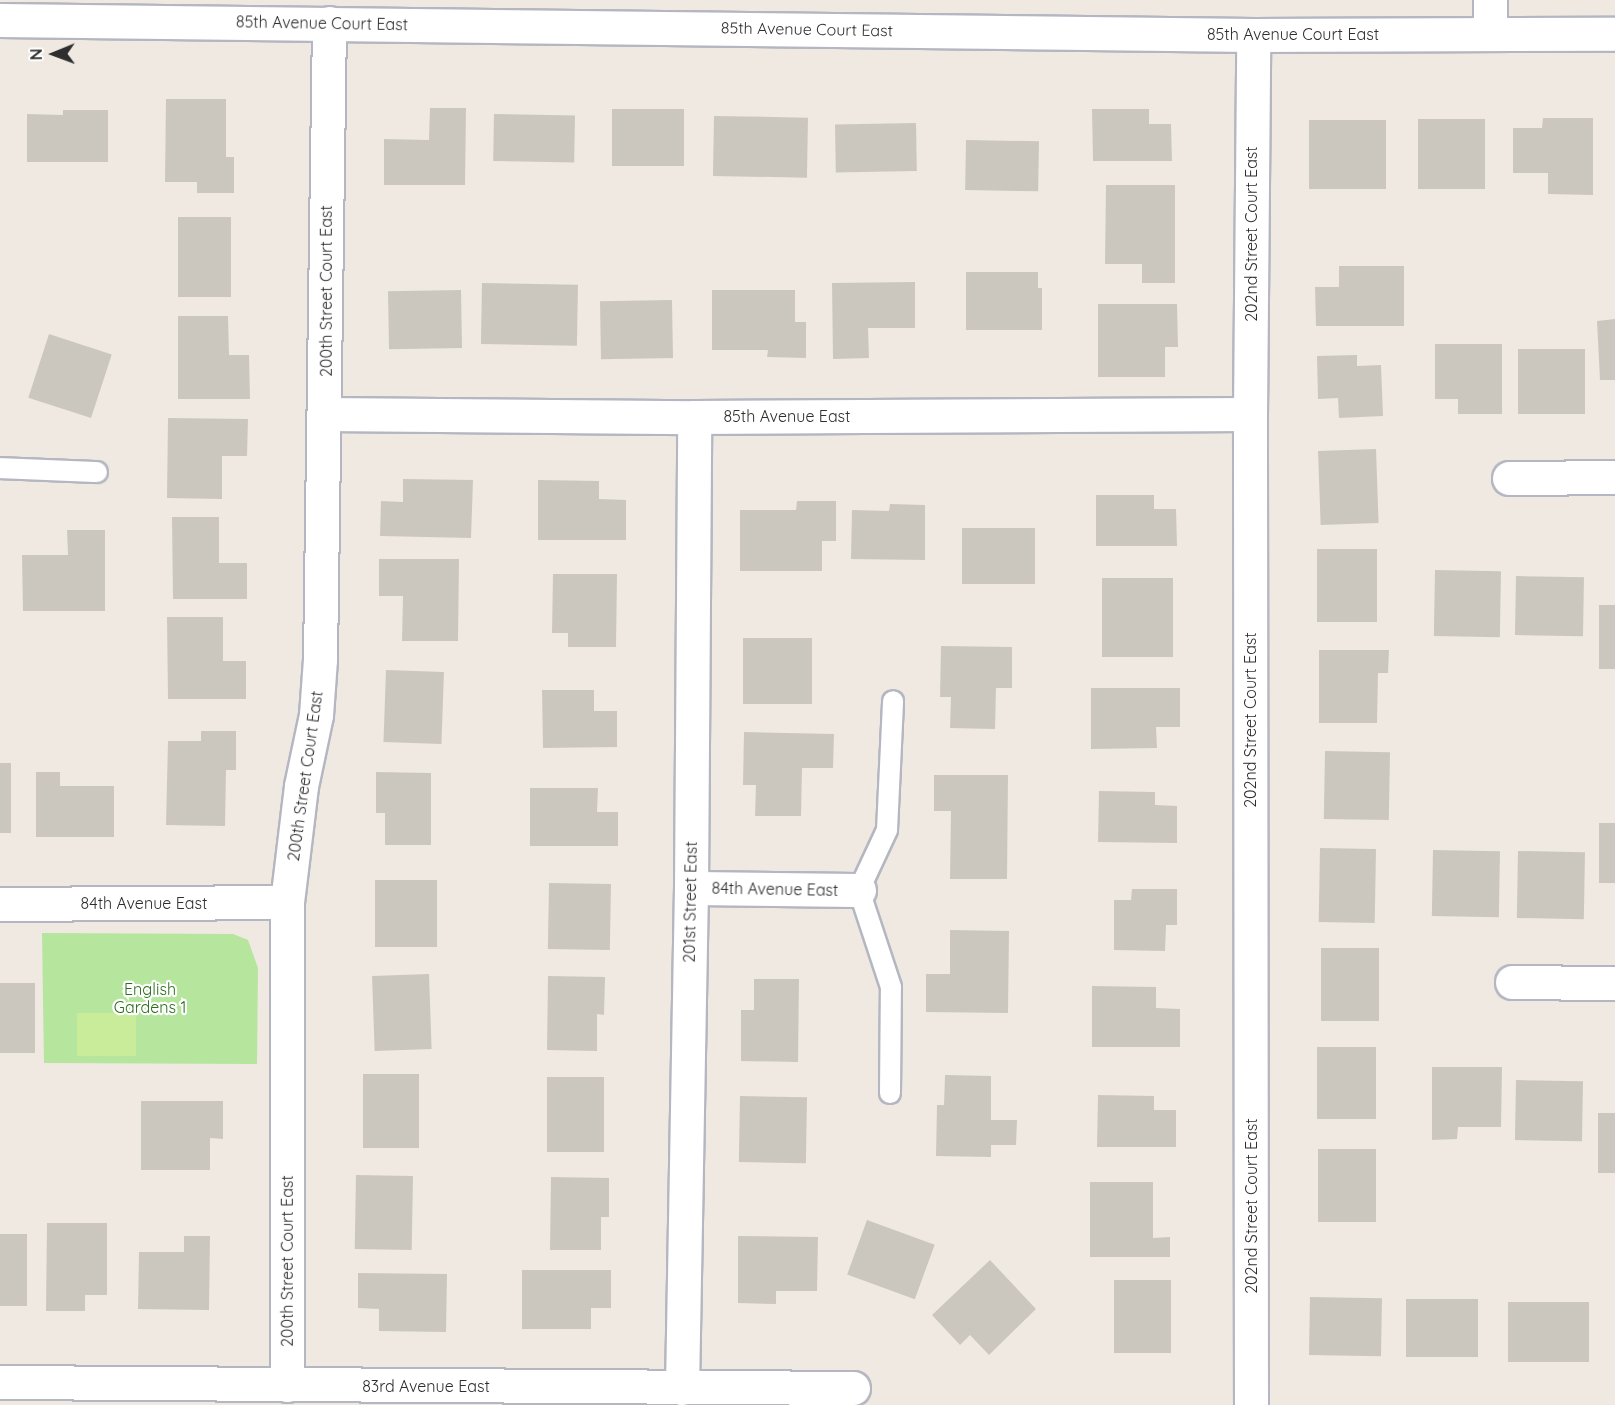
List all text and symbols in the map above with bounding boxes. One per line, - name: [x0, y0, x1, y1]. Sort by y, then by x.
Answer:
- street label: 85th Avenue Court East: [236, 12, 408, 34]
- street label: 85th Avenue Court East: [721, 18, 893, 40]
- north arrow: [24, 24, 84, 84]
- street label: 85th Avenue Court East: [1207, 24, 1379, 44]
- text: N: [26, 48, 46, 60]
- street label: 202nd Street Court East: [1241, 146, 1261, 322]
- street label: 200th Street Court East: [316, 205, 336, 377]
- street label: 85th Avenue East: [723, 406, 851, 426]
- street label: 202nd Street Court East: [1240, 632, 1260, 808]
- street label: 200th Street Court East: [284, 690, 326, 862]
- street label: 201st Street East: [679, 841, 701, 963]
- street label: 84th Avenue East: [711, 878, 839, 900]
- street label: 84th Avenue East: [81, 893, 207, 913]
- park label: English Gardens 1: [114, 979, 186, 1017]
- street label: 202nd Street Court East: [1241, 1118, 1261, 1294]
- street label: 200th Street Court East: [277, 1175, 297, 1347]
- street label: 83rd Avenue East: [362, 1376, 490, 1396]

